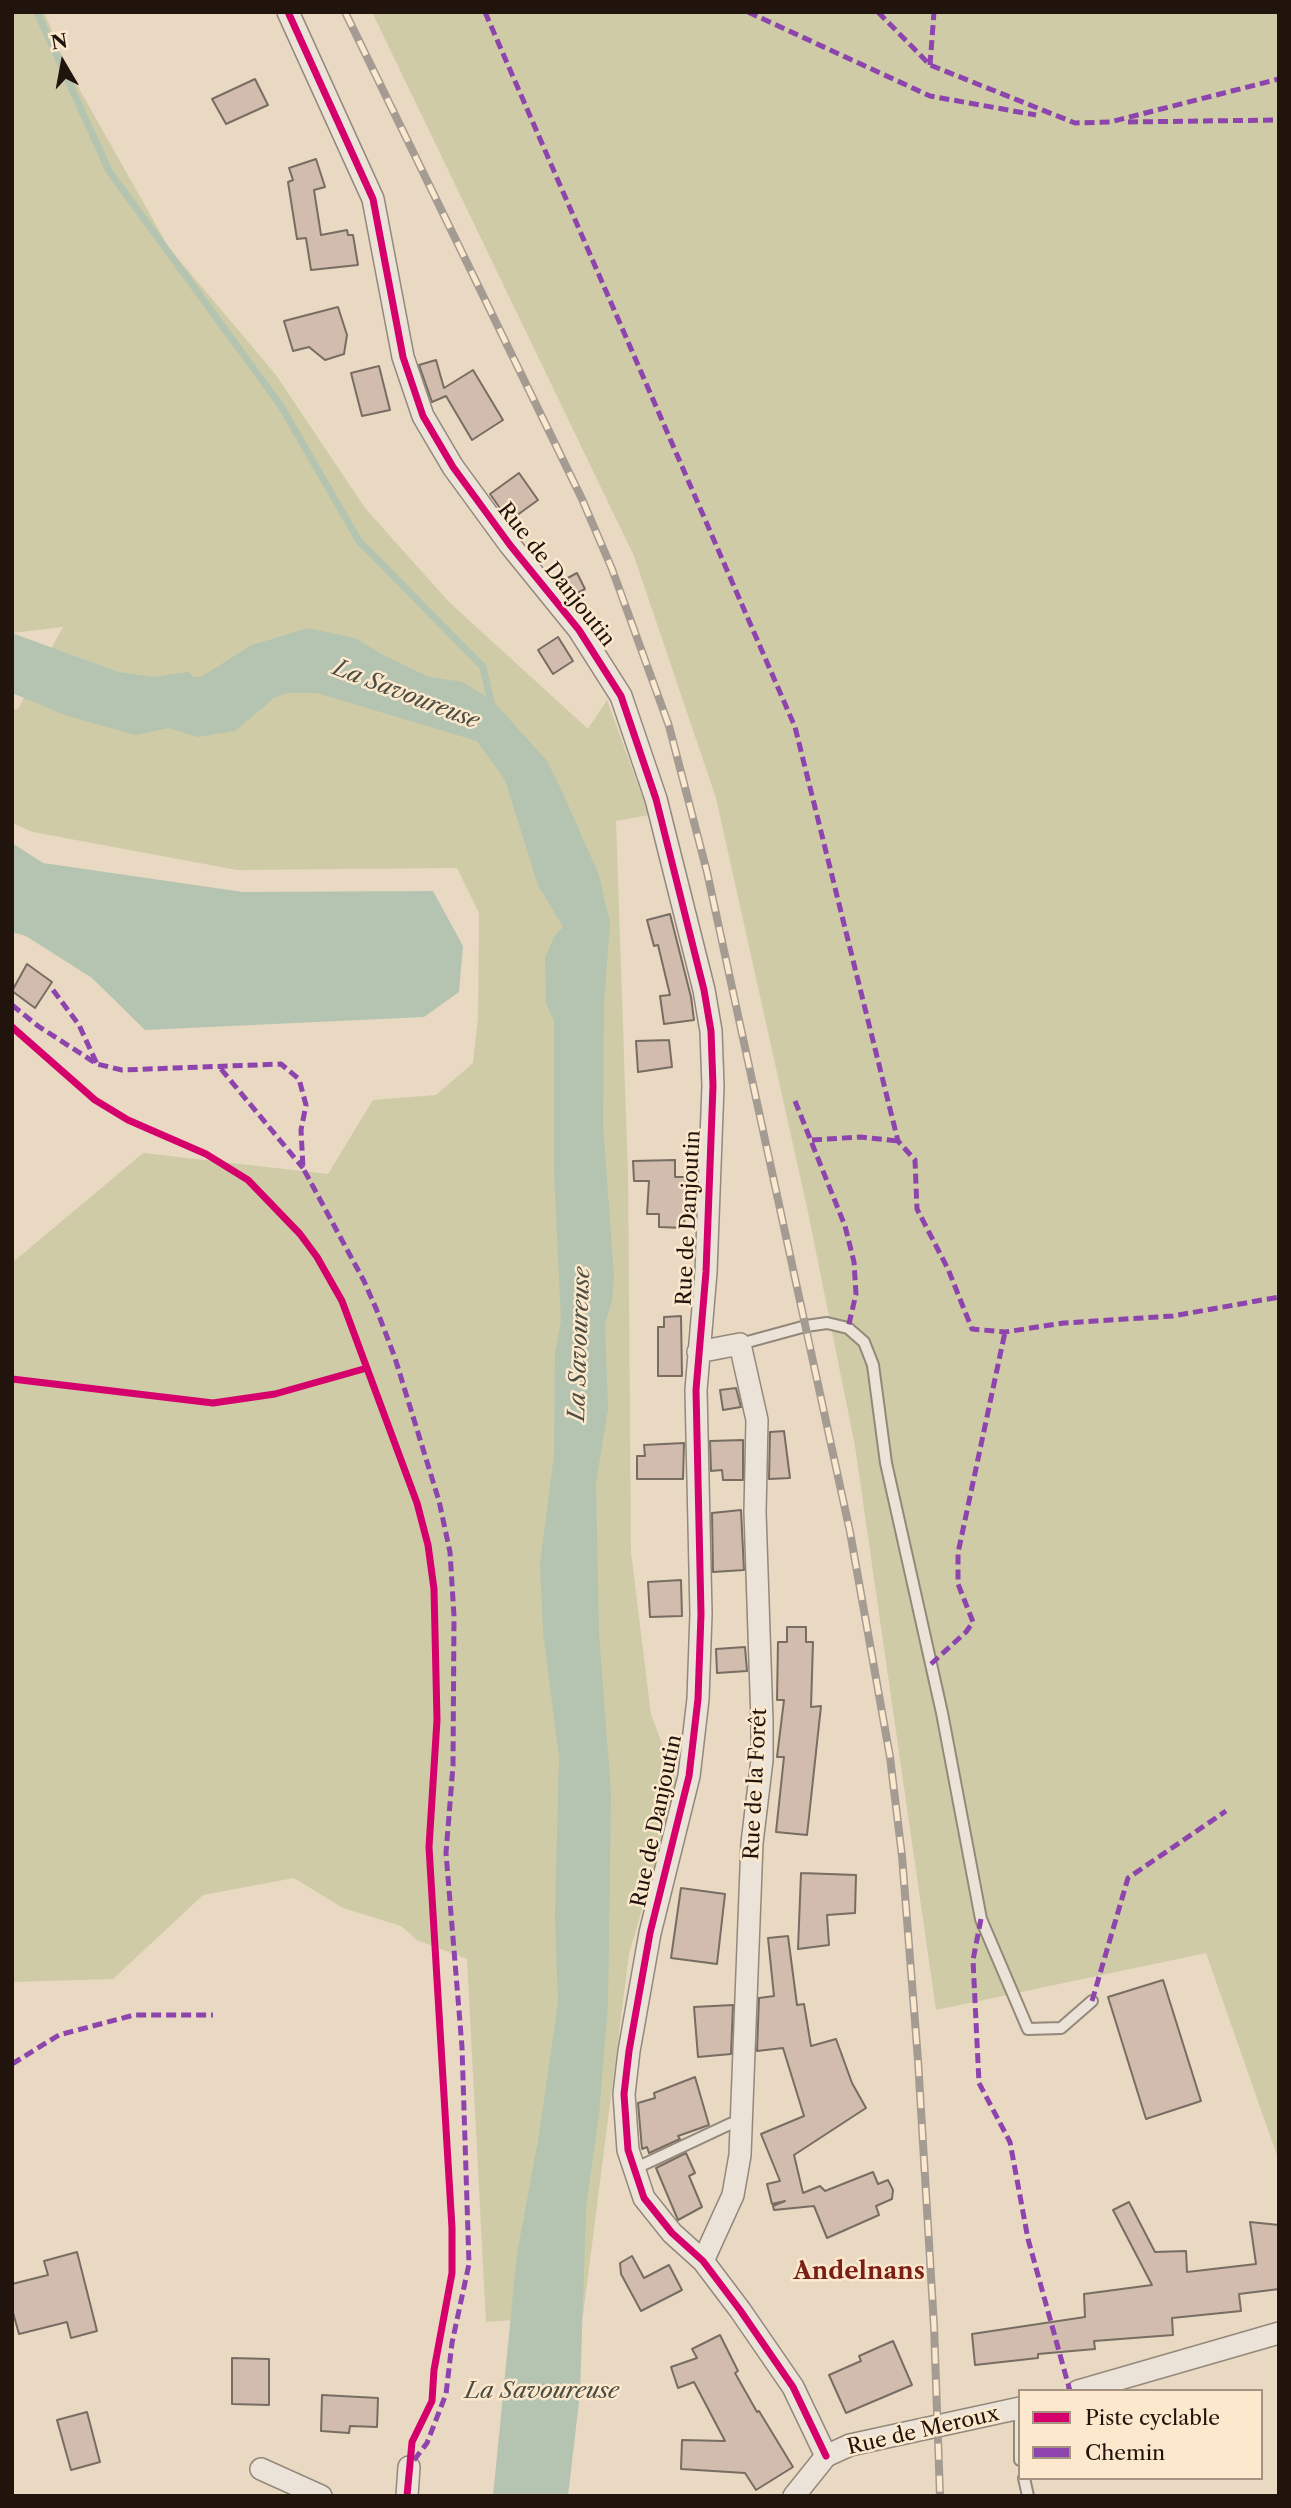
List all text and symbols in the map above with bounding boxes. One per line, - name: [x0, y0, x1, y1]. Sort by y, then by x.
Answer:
- north arrow: [28, 28, 98, 98]
- text: N: [49, 29, 69, 55]
- street label: Rue de Danjoutin: [492, 498, 620, 652]
- water label: La Savoureuse: [329, 654, 483, 736]
- street label: Rue de Danjoutin: [672, 1130, 706, 1306]
- water label: La Savoureuse: [564, 1266, 596, 1422]
- street label: Rue de la Forêt: [739, 1707, 773, 1861]
- street label: Rue de Danjoutin: [626, 1732, 688, 1910]
- district label: Andelnans: [793, 2258, 925, 2286]
- water label: La Savoureuse: [465, 2377, 619, 2405]
- legend: [1018, 2389, 1263, 2480]
- street label: Rue de Meroux: [845, 2401, 1001, 2461]
- text: Piste cyclable: [1085, 2405, 1220, 2430]
- text: Chemin: [1085, 2440, 1165, 2465]

